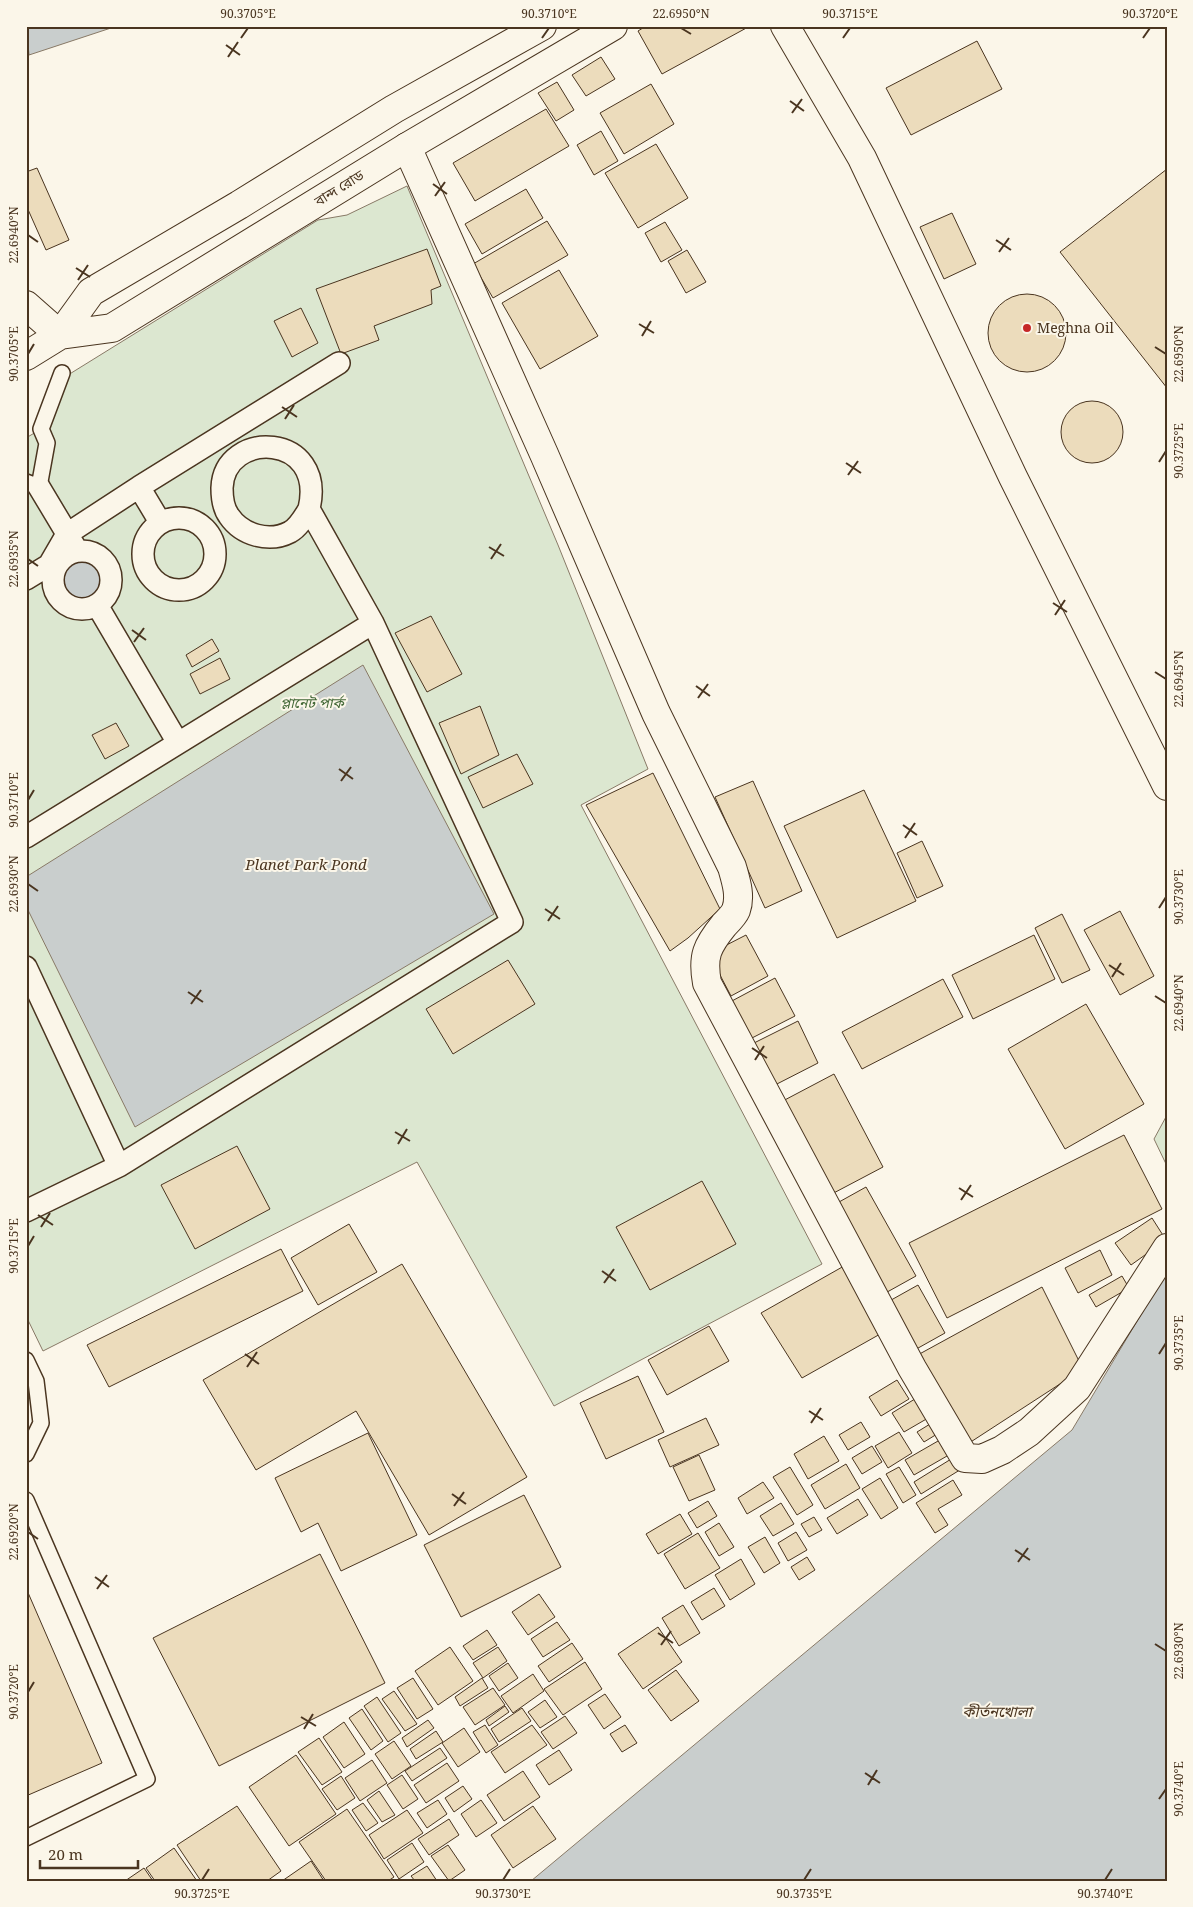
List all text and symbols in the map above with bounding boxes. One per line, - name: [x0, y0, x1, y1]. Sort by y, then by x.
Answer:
- text: 90.3705°E: [220, 5, 276, 22]
- text: 90.3710°E: [521, 5, 577, 22]
- text: 22.6950°N: [652, 5, 710, 22]
- text: 90.3715°E: [822, 5, 878, 22]
- text: 90.3720°E: [1122, 5, 1178, 22]
- street label: বান্দ রোড: [310, 164, 368, 211]
- text: 22.6940°N: [5, 206, 22, 264]
- place label: Meghna Oil: [1037, 318, 1114, 337]
- marker: Meghna Oil: [1021, 322, 1033, 334]
- text: 22.6950°N: [1170, 325, 1187, 383]
- text: 90.3705°E: [5, 326, 22, 382]
- text: 90.3725°E: [1170, 423, 1187, 479]
- text: 22.6935°N: [5, 530, 22, 588]
- text: 22.6945°N: [1170, 650, 1187, 708]
- park label: প্লানেট পার্ক: [280, 693, 346, 712]
- text: 90.3710°E: [5, 772, 22, 828]
- water label: Planet Park Pond: [244, 854, 367, 874]
- text: 22.6930°N: [5, 855, 22, 913]
- text: 90.3730°E: [1170, 869, 1187, 925]
- text: 22.6940°N: [1170, 974, 1187, 1032]
- text: 90.3715°E: [5, 1218, 22, 1274]
- text: 90.3735°E: [1170, 1315, 1187, 1371]
- text: 22.6920°N: [5, 1503, 22, 1561]
- text: 22.6930°N: [1170, 1622, 1187, 1680]
- text: 90.3720°E: [5, 1664, 22, 1720]
- water label: কীর্তনখোলা: [962, 1701, 1035, 1721]
- text: 90.3740°E: [1170, 1761, 1187, 1817]
- scale bar: [40, 1837, 138, 1869]
- text: 20 m: [48, 1844, 83, 1864]
- text: 90.3725°E: [174, 1885, 230, 1902]
- text: 90.3730°E: [475, 1885, 531, 1902]
- text: 90.3735°E: [776, 1885, 832, 1902]
- text: 90.3740°E: [1077, 1885, 1133, 1902]

